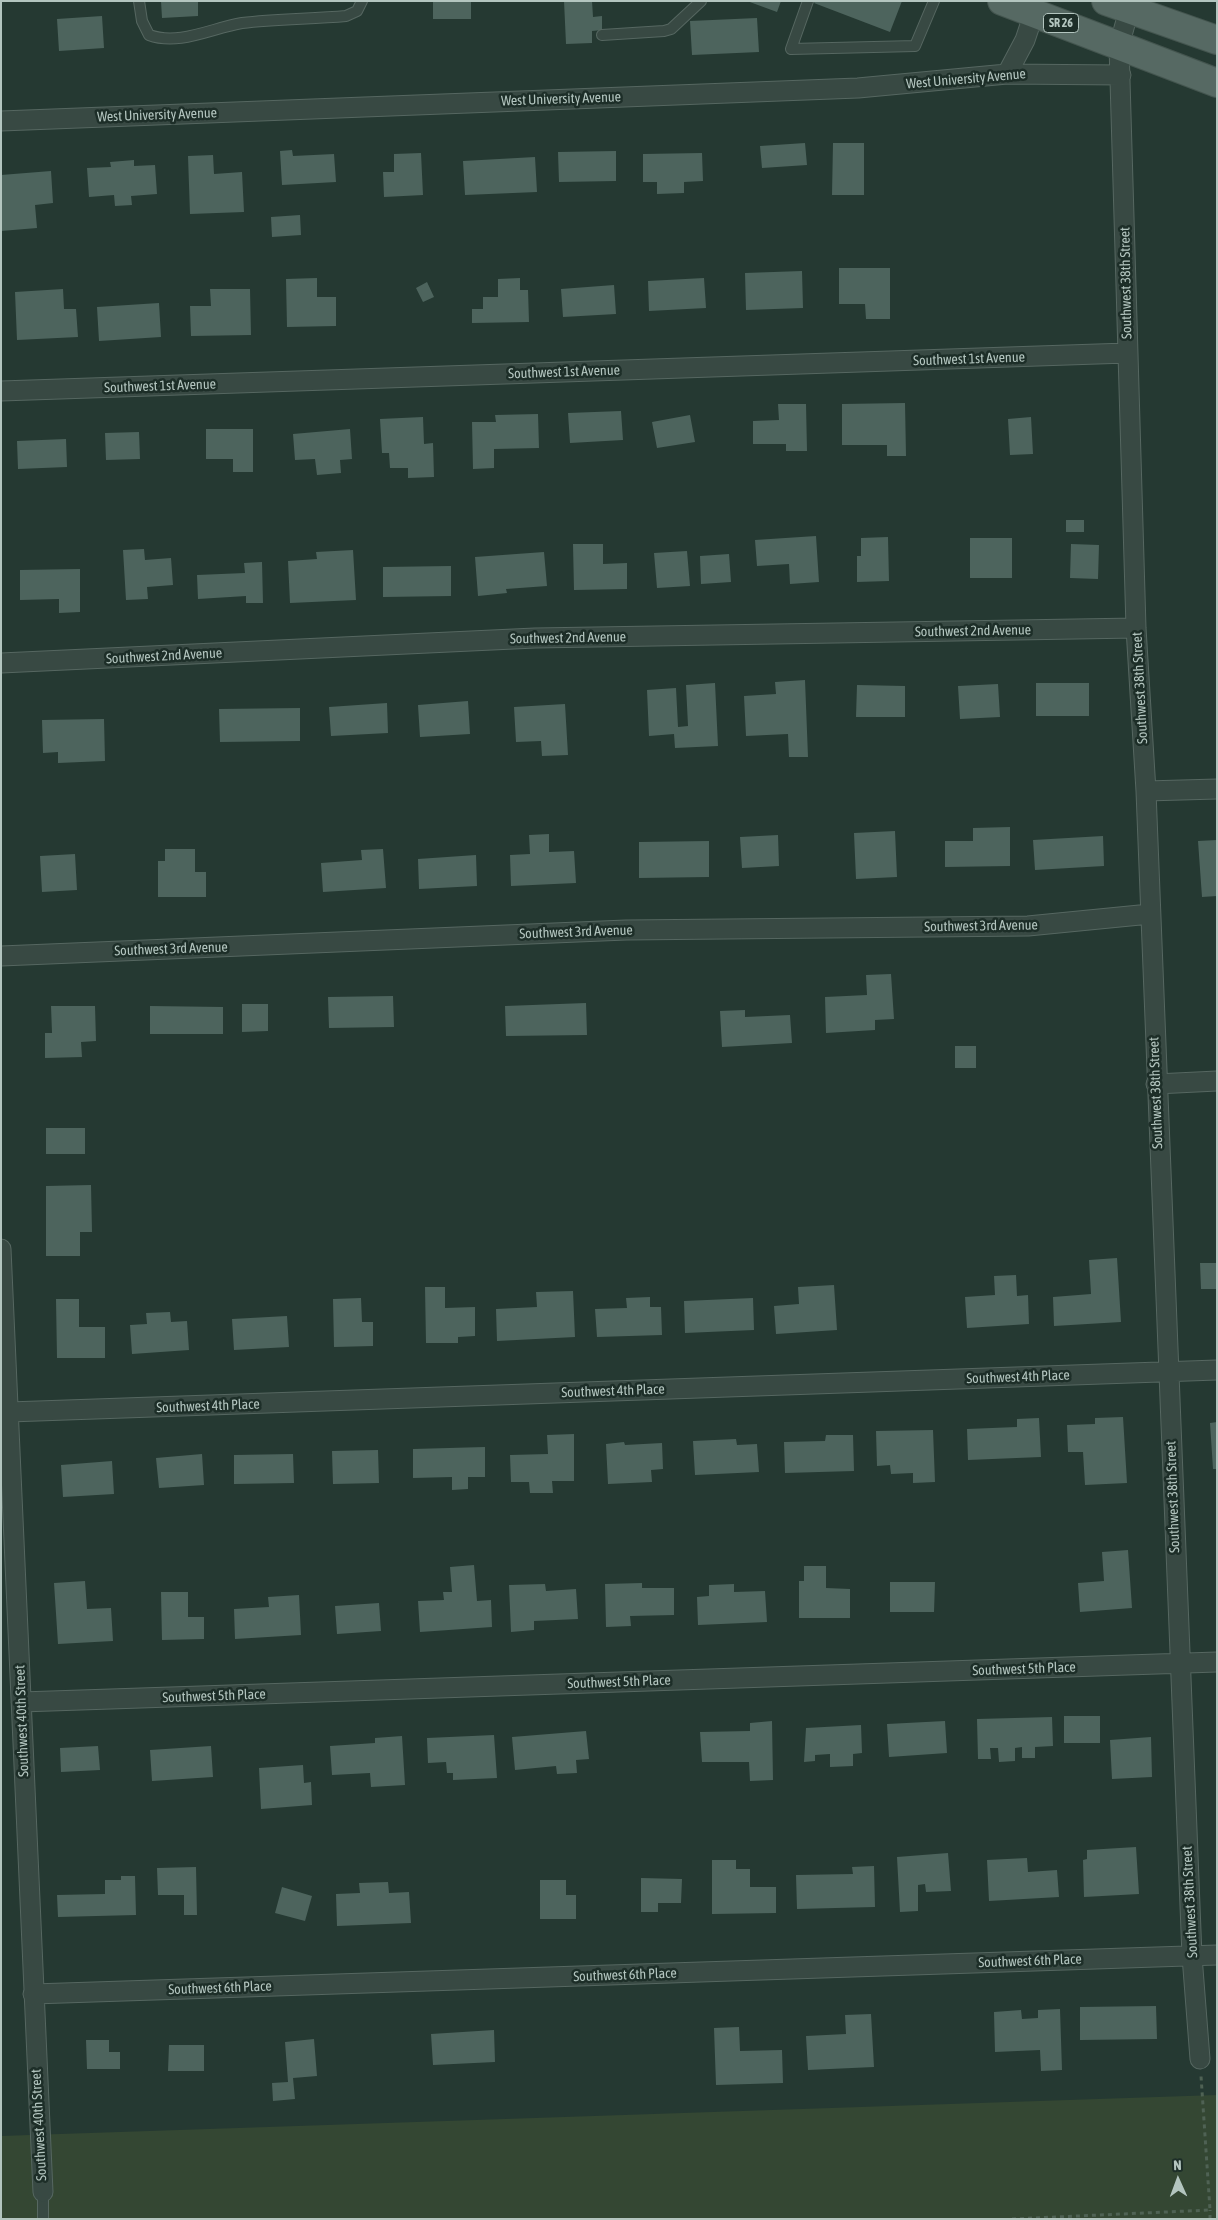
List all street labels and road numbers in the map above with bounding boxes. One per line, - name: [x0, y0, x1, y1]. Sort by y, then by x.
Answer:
- road number: SR 26: [1044, 13, 1078, 32]
- street label: West University Avenue: [905, 65, 1027, 93]
- street label: West University Avenue: [501, 89, 621, 109]
- street label: West University Avenue: [97, 105, 217, 125]
- street label: Southwest 38th Street: [1117, 227, 1135, 339]
- street label: Southwest 1st Avenue: [913, 349, 1025, 369]
- street label: Southwest 1st Avenue: [508, 362, 620, 382]
- street label: Southwest 1st Avenue: [104, 376, 216, 396]
- street label: Southwest 2nd Avenue: [915, 622, 1031, 640]
- street label: Southwest 2nd Avenue: [510, 629, 626, 647]
- street label: Southwest 38th Street: [1129, 632, 1151, 744]
- street label: Southwest 2nd Avenue: [106, 645, 222, 667]
- street label: Southwest 3rd Avenue: [924, 917, 1038, 935]
- street label: Southwest 3rd Avenue: [519, 922, 633, 942]
- street label: Southwest 3rd Avenue: [114, 939, 228, 959]
- street label: Southwest 38th Street: [1146, 1037, 1166, 1149]
- street label: Southwest 4th Place: [966, 1367, 1070, 1387]
- street label: Southwest 4th Place: [561, 1381, 665, 1401]
- street label: Southwest 4th Place: [156, 1396, 260, 1416]
- street label: Southwest 38th Street: [1163, 1441, 1183, 1553]
- street label: Southwest 5th Place: [972, 1659, 1076, 1679]
- street label: Southwest 40th Street: [12, 1665, 32, 1777]
- street label: Southwest 5th Place: [567, 1672, 671, 1692]
- street label: Southwest 5th Place: [162, 1686, 266, 1706]
- street label: Southwest 38th Street: [1179, 1846, 1201, 1958]
- street label: Southwest 6th Place: [978, 1951, 1082, 1971]
- street label: Southwest 6th Place: [573, 1965, 677, 1985]
- street label: Southwest 6th Place: [168, 1978, 272, 1998]
- street label: Southwest 40th Street: [28, 2069, 50, 2181]

